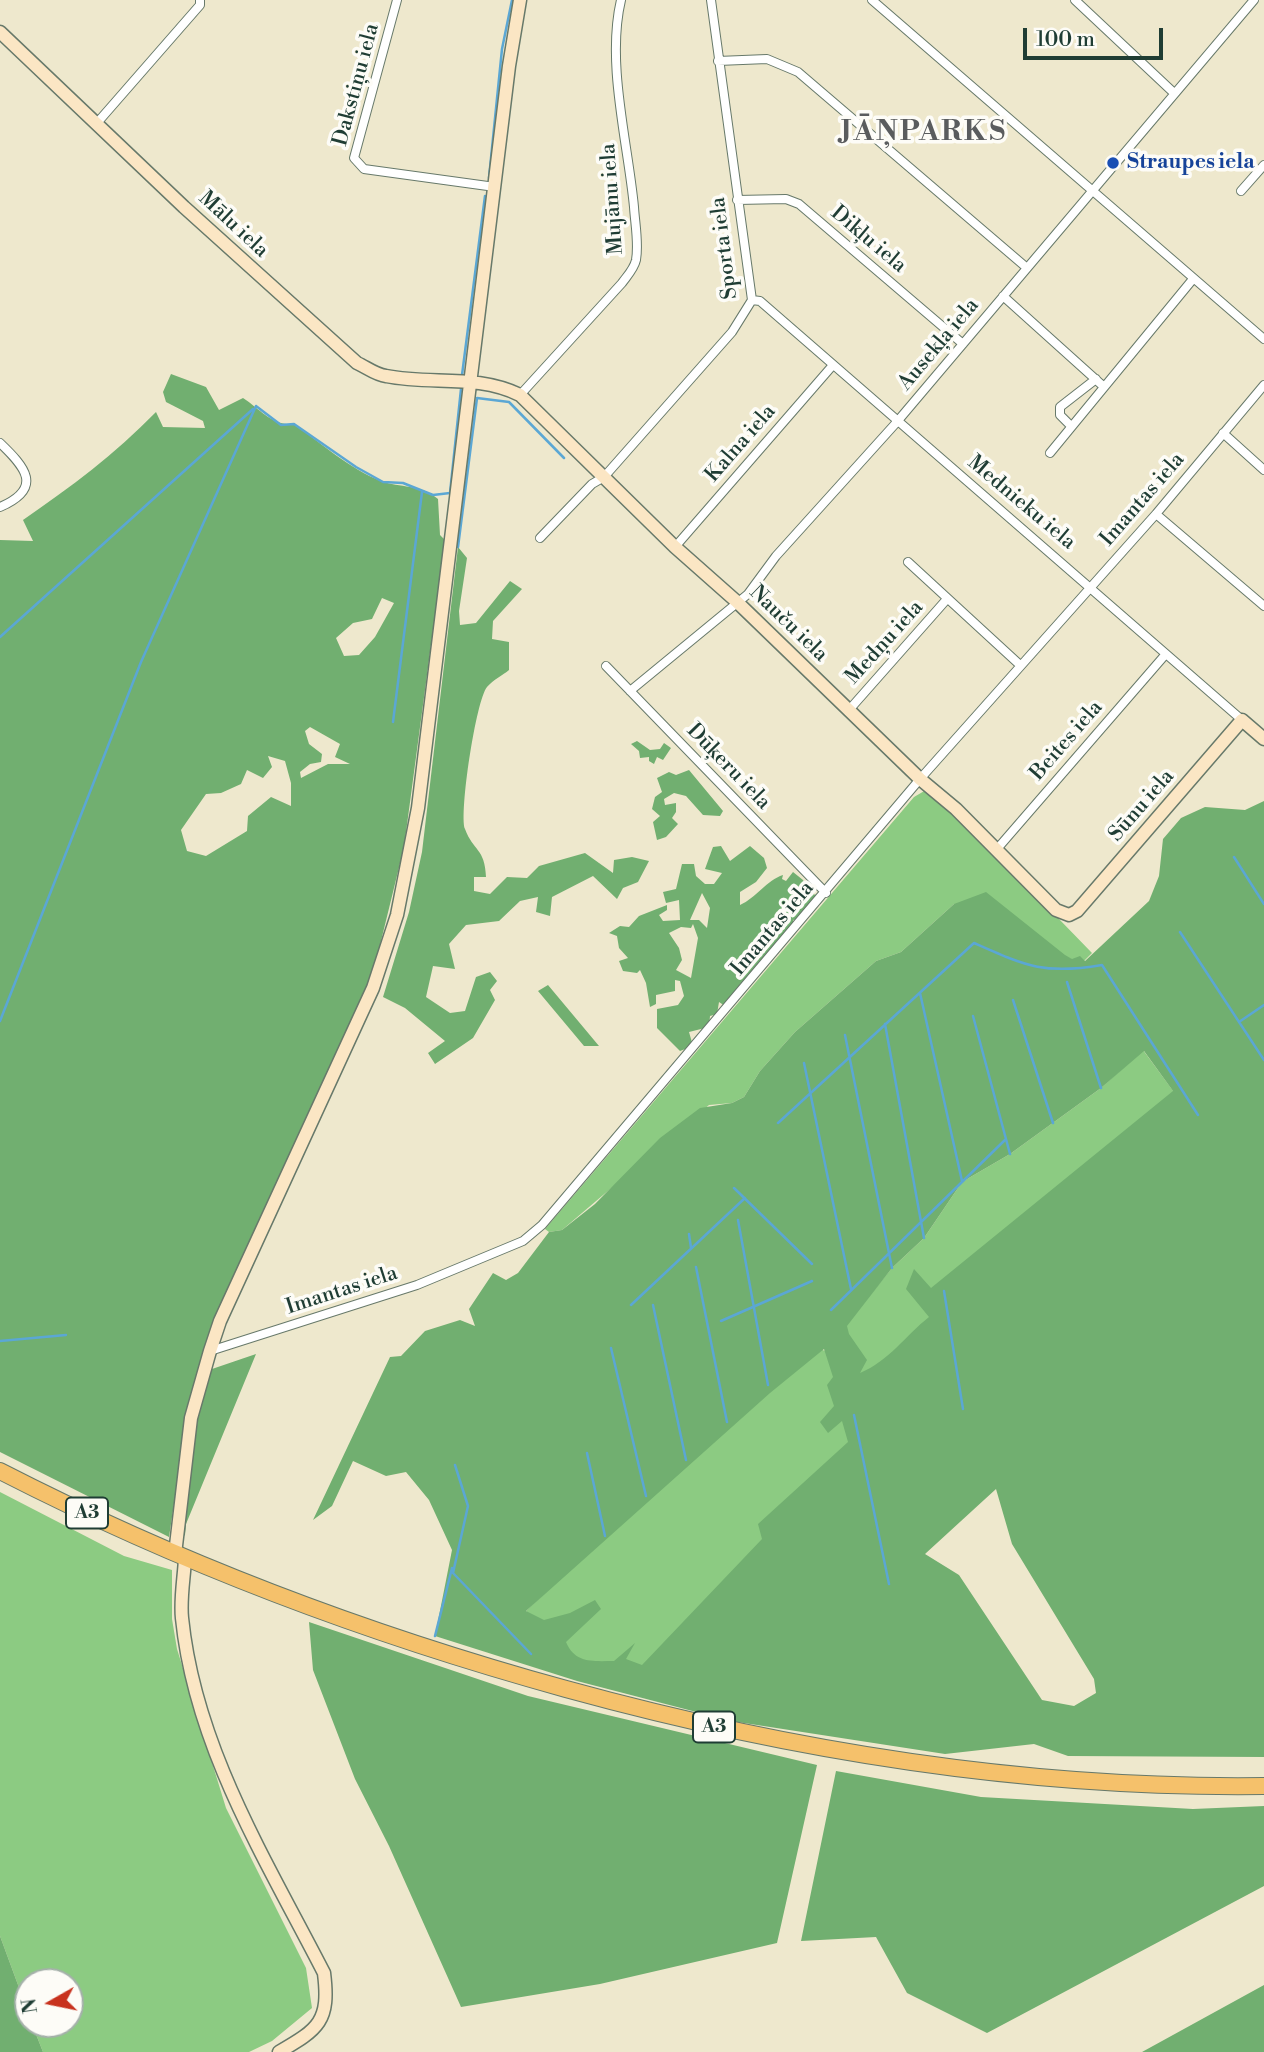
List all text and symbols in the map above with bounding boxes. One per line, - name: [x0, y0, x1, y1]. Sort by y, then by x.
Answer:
- scale bar: [1026, 14, 1166, 58]
- street label: Dakstiņu iela: [329, 21, 385, 149]
- text: 100 m: [1036, 27, 1095, 53]
- district label: JĀŅPARKS: [842, 116, 1006, 150]
- street label: Mujānu iela: [597, 143, 629, 255]
- place label: Straupes iela: [1127, 150, 1255, 176]
- marker: Straupes iela: [1105, 155, 1121, 171]
- street label: Mālu iela: [193, 186, 273, 264]
- street label: Sporta iela: [706, 195, 744, 301]
- street label: Dikļu iela: [825, 201, 911, 279]
- street label: Ausekļa iela: [893, 294, 985, 396]
- street label: Kalna iela: [700, 400, 782, 488]
- street label: Imantas iela: [1096, 448, 1190, 552]
- street label: Mednieku iela: [962, 450, 1080, 556]
- street label: Nauču iela: [744, 580, 832, 668]
- street label: Medņu iela: [841, 596, 929, 690]
- street label: Beites iela: [1025, 696, 1109, 786]
- street label: Dūķeru iela: [681, 719, 775, 815]
- street label: Sūnu iela: [1104, 765, 1180, 847]
- street label: Imantas iela: [726, 877, 820, 981]
- street label: Imantas iela: [283, 1261, 401, 1321]
- road number: A3: [66, 1498, 108, 1528]
- road number: A3: [693, 1712, 735, 1742]
- north arrow: [14, 1968, 84, 2038]
- text: N: [17, 1997, 43, 2015]

